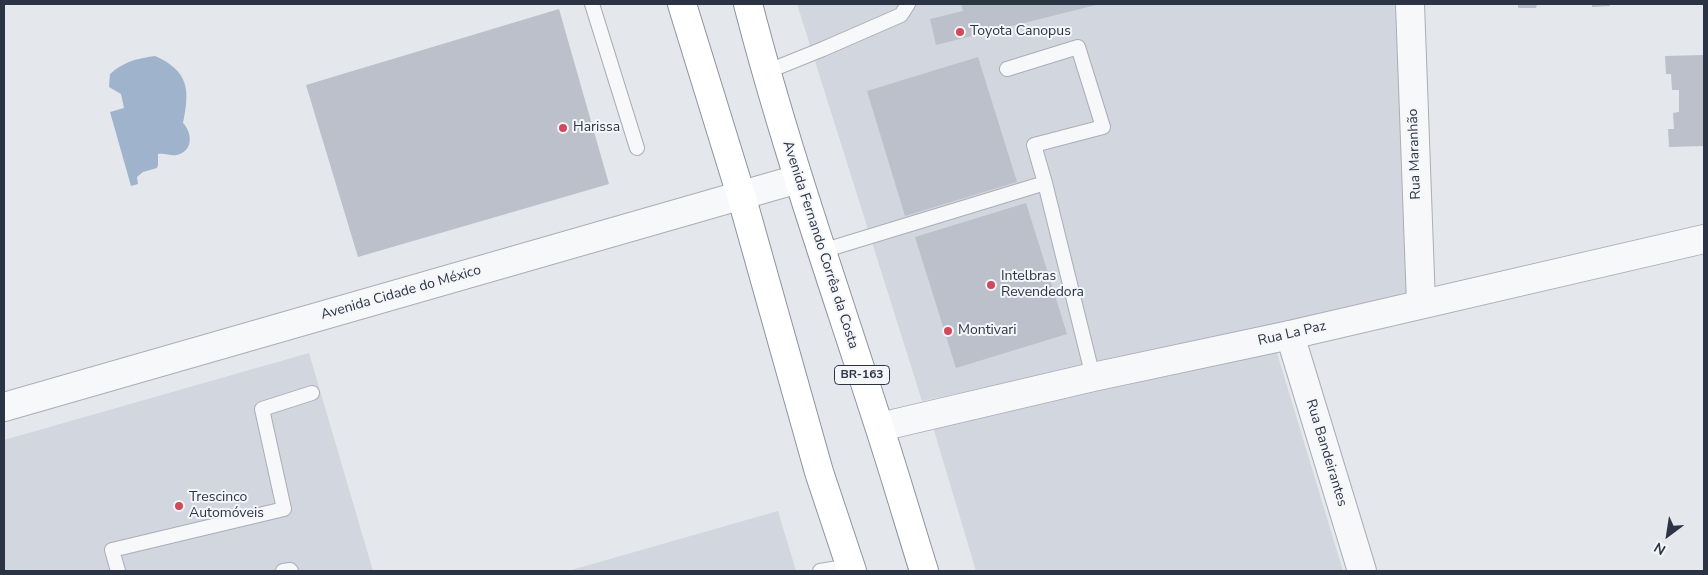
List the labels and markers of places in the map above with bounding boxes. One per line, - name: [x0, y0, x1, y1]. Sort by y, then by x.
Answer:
- place label: Toyota Canopus: [970, 24, 1071, 40]
- marker: Toyota Canopus: [954, 26, 966, 38]
- place label: Harissa: [573, 120, 620, 136]
- marker: Harissa: [557, 122, 569, 134]
- place label: Intelbras Revendedora: [1001, 269, 1084, 302]
- marker: Intelbras Revendedora: [985, 279, 997, 291]
- place label: Montivari: [958, 323, 1017, 339]
- marker: Montivari: [942, 325, 954, 337]
- place label: Trescinco Automóveis: [189, 490, 264, 522]
- marker: Trescinco Automóveis: [173, 500, 185, 512]

